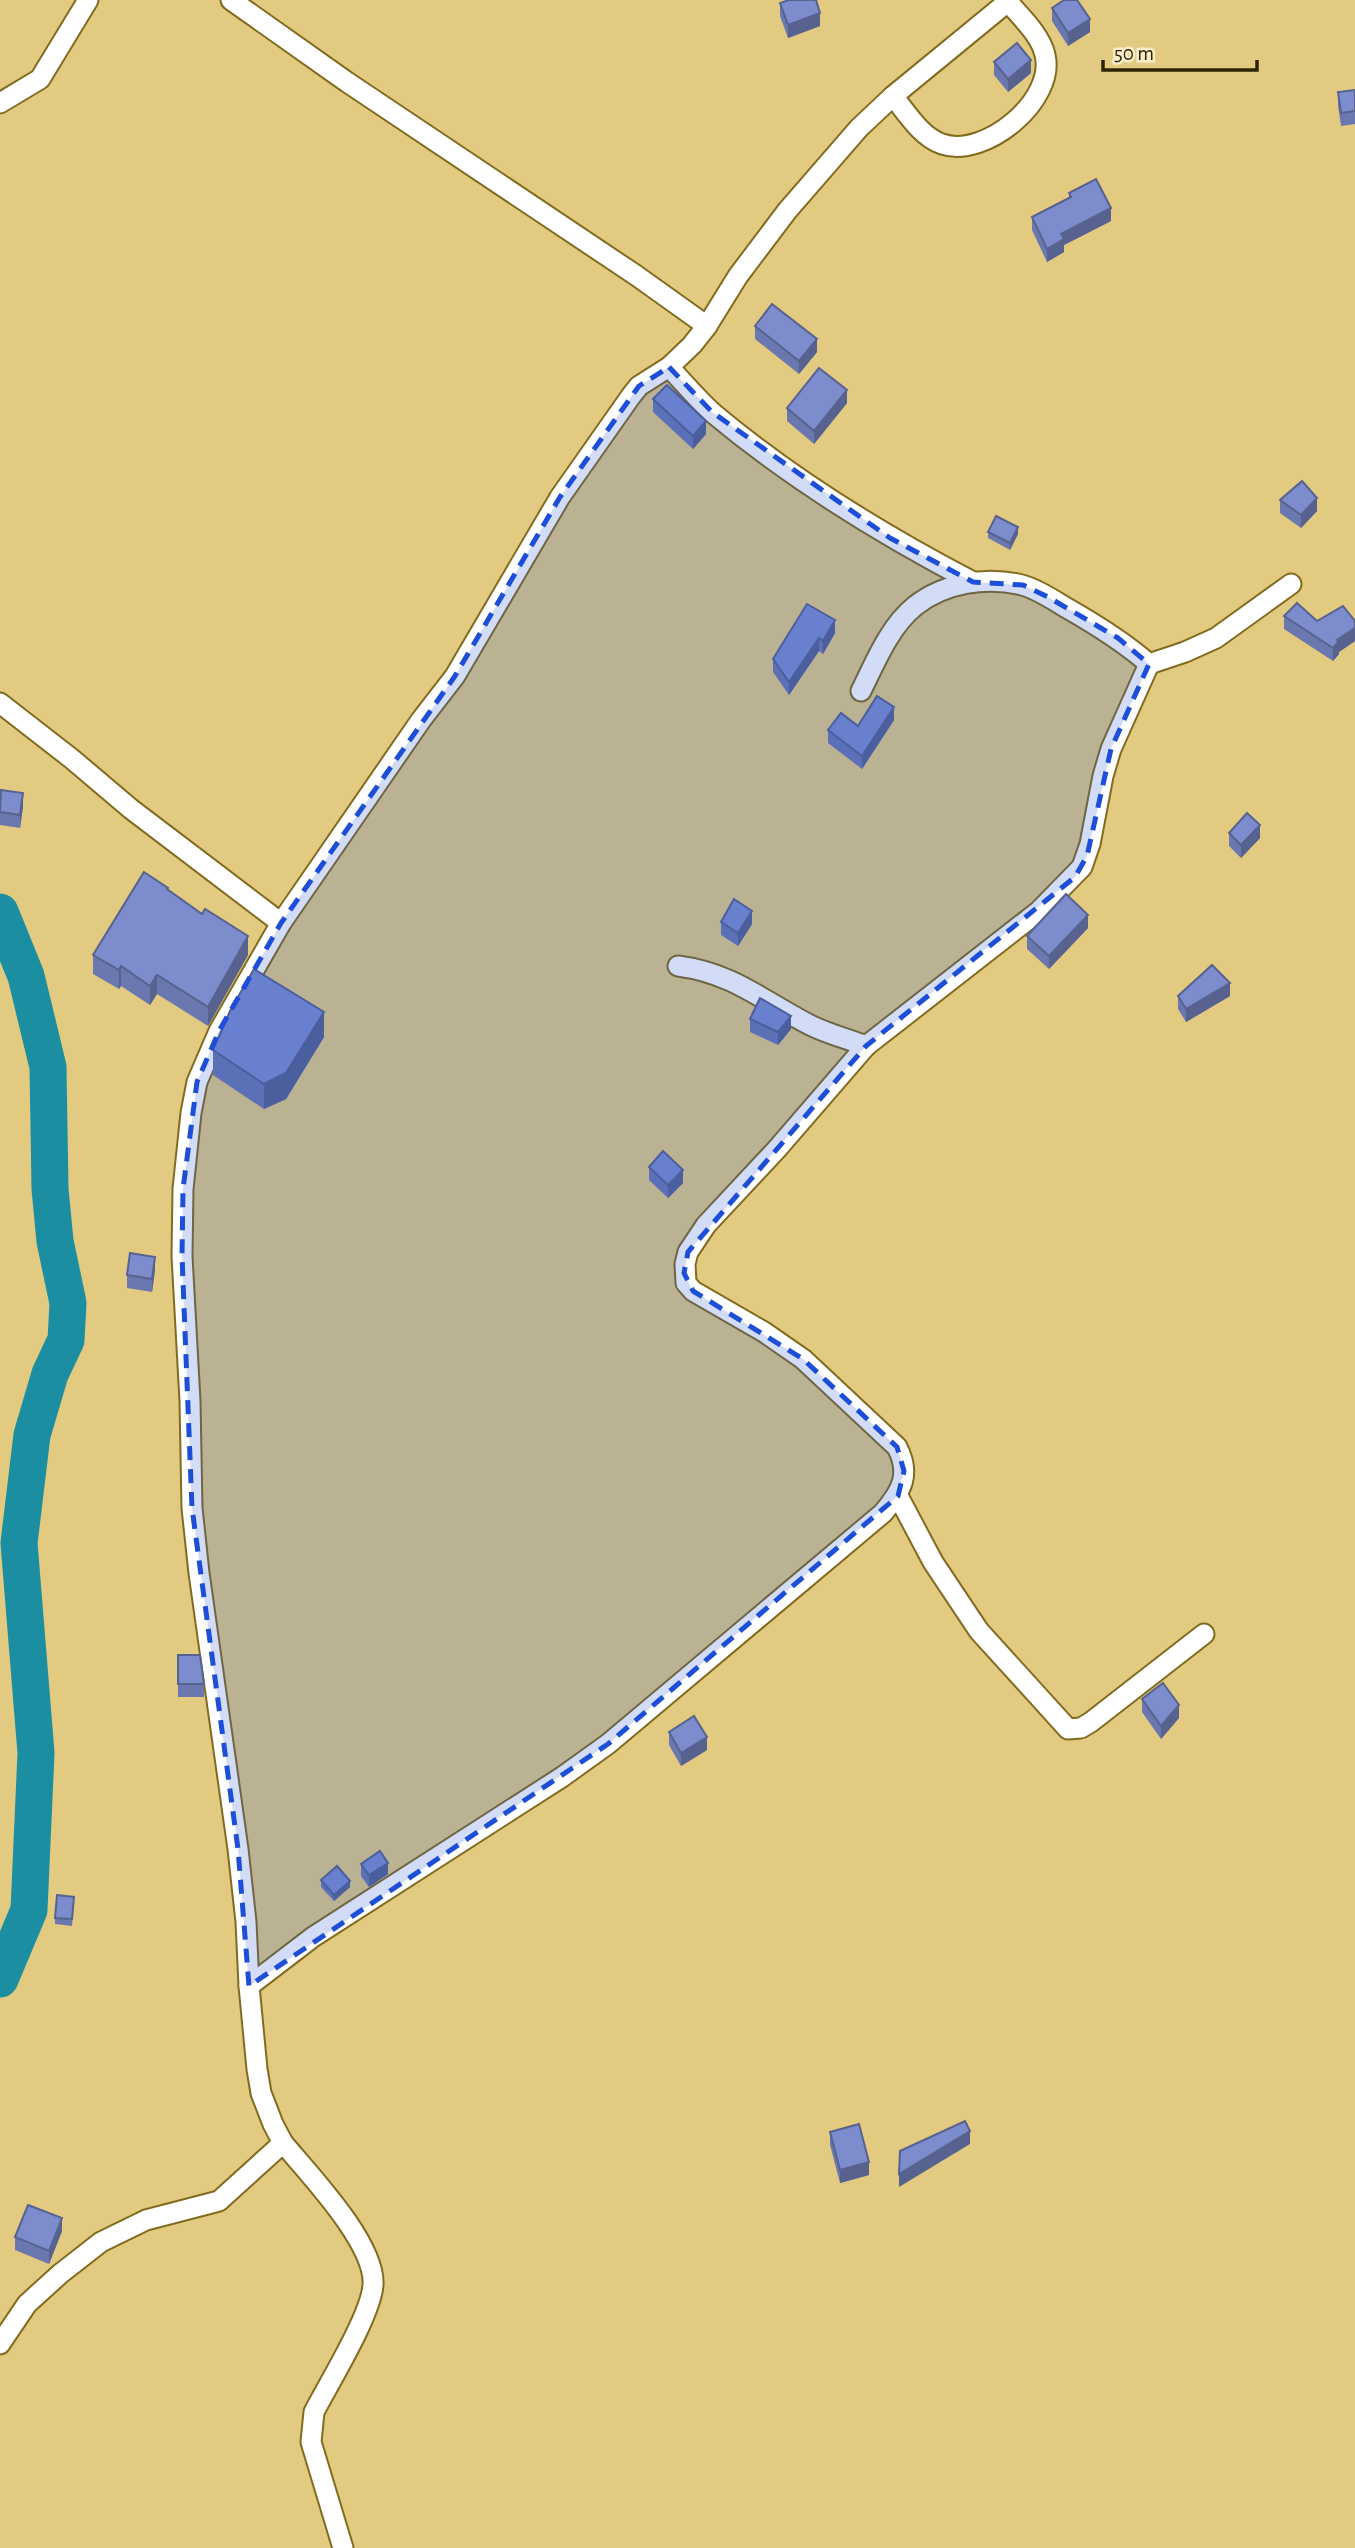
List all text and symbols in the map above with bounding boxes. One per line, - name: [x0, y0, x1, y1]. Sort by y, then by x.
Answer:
- scale bar: [1103, 28, 1257, 72]
- text: 50 m: [1114, 43, 1154, 64]

